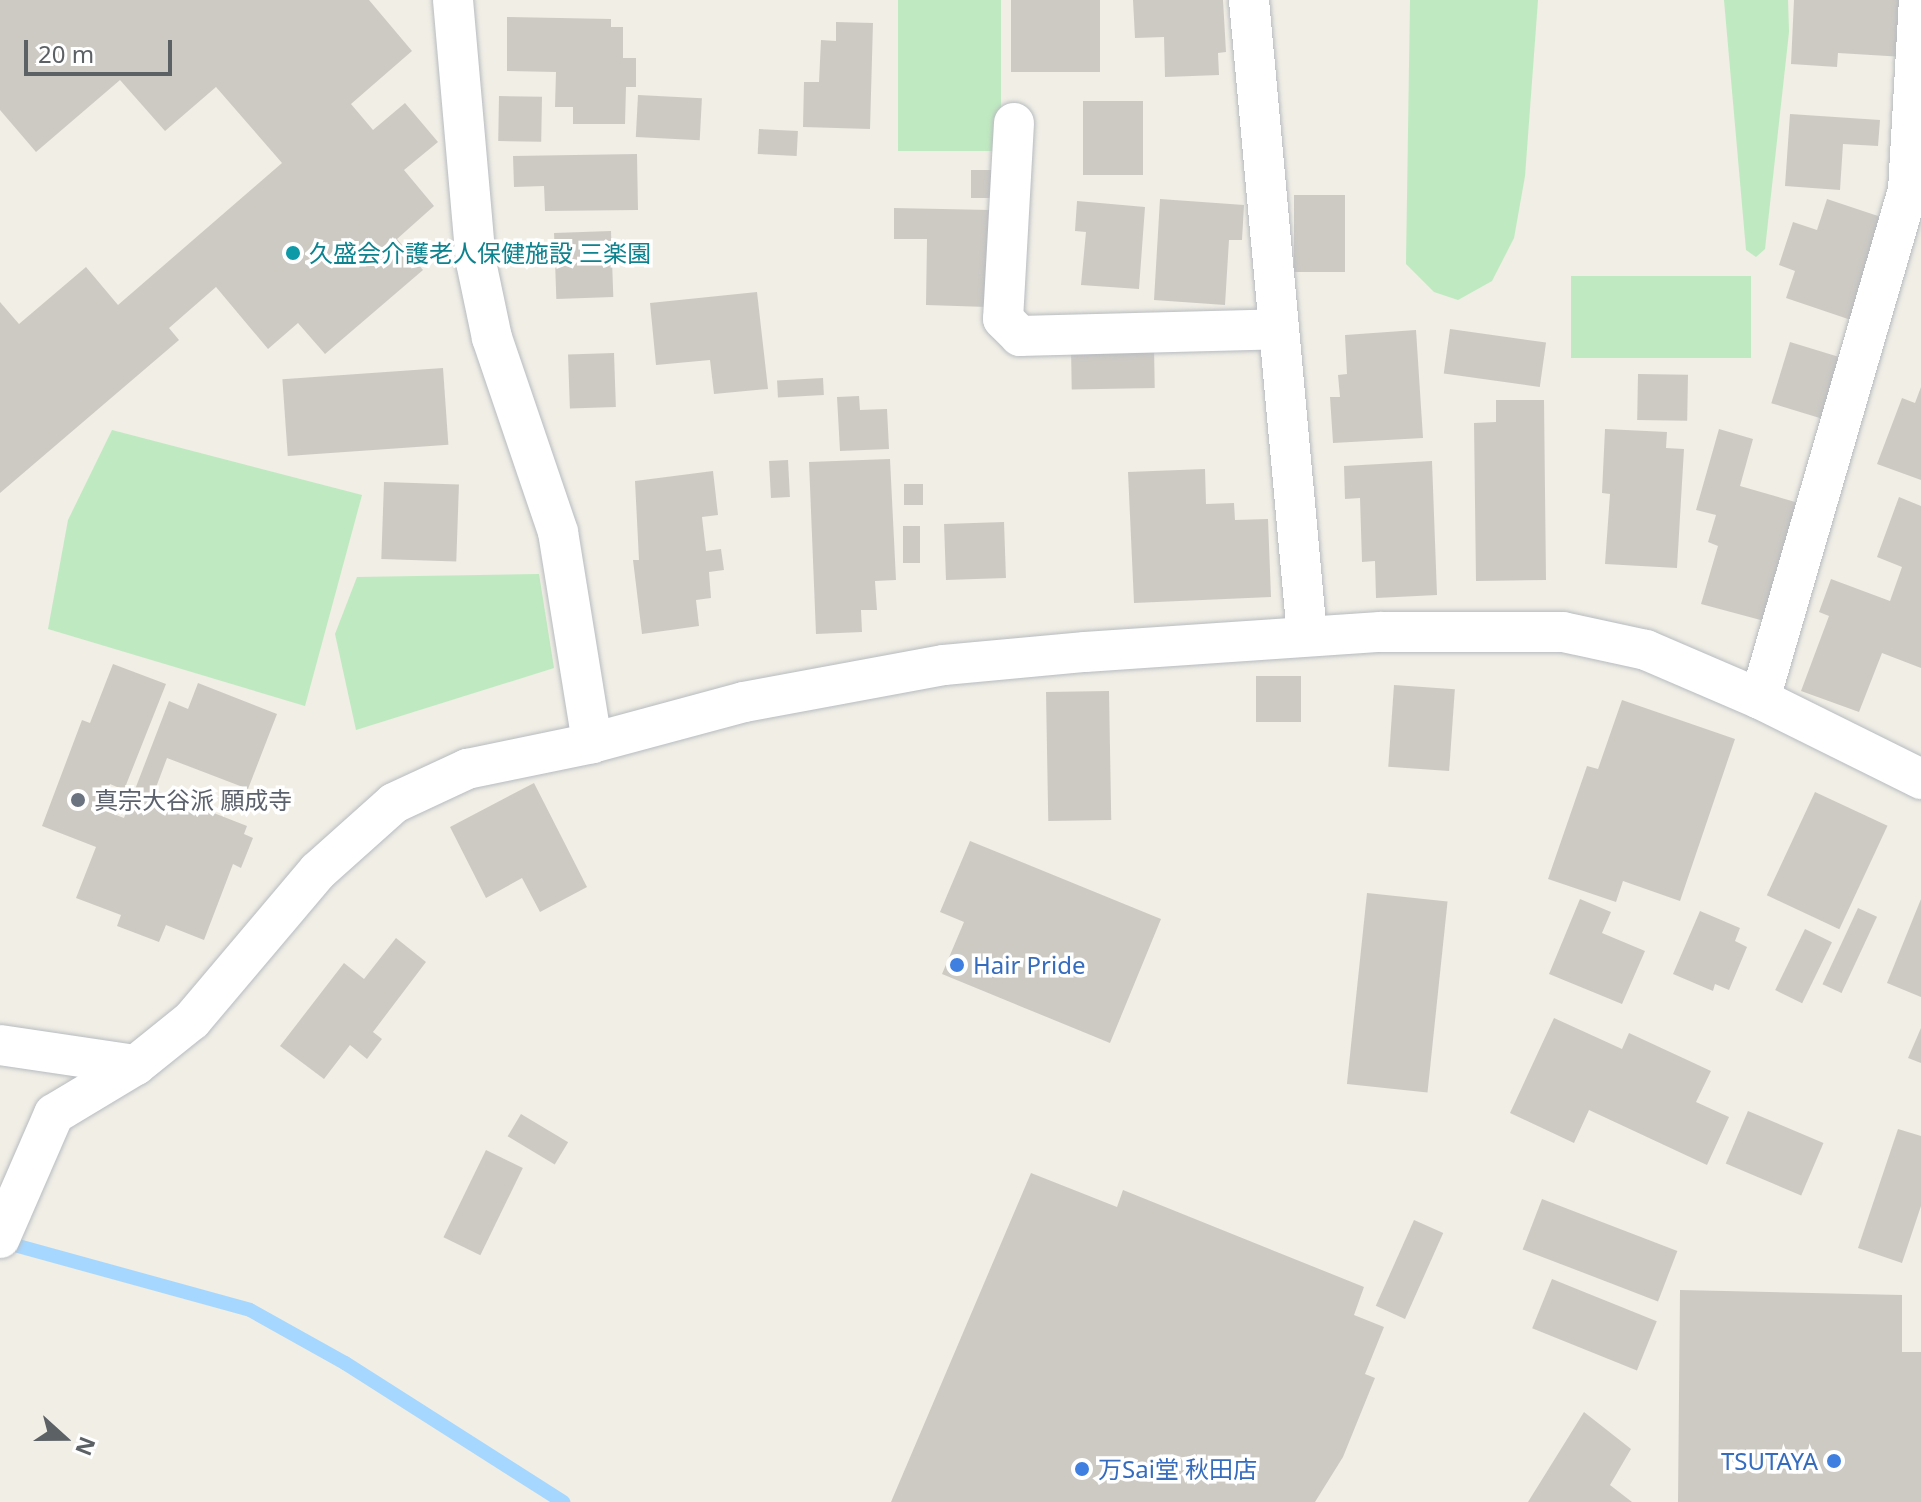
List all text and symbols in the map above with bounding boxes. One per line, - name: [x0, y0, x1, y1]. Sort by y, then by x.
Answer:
- scale bar: [28, 24, 176, 74]
- text: 20 m: [38, 37, 94, 70]
- place label: 久盛会介護老人保健施設 三楽園: [309, 239, 651, 267]
- marker: 久盛会介護老人保健施設 三楽園: [284, 244, 302, 262]
- place label: 真宗大谷派 願成寺: [94, 786, 292, 814]
- marker: 真宗大谷派 願成寺: [69, 791, 87, 809]
- place label: Hair Pride: [973, 951, 1086, 979]
- marker: Hair Pride: [948, 956, 966, 974]
- north arrow: [24, 1398, 104, 1478]
- text: N: [69, 1433, 104, 1460]
- place label: TSUTAYA: [1721, 1447, 1818, 1475]
- marker: TSUTAYA: [1825, 1452, 1843, 1470]
- place label: 万Sai堂 秋田店: [1098, 1455, 1257, 1483]
- marker: 万Sai堂 秋田店: [1073, 1460, 1091, 1478]

